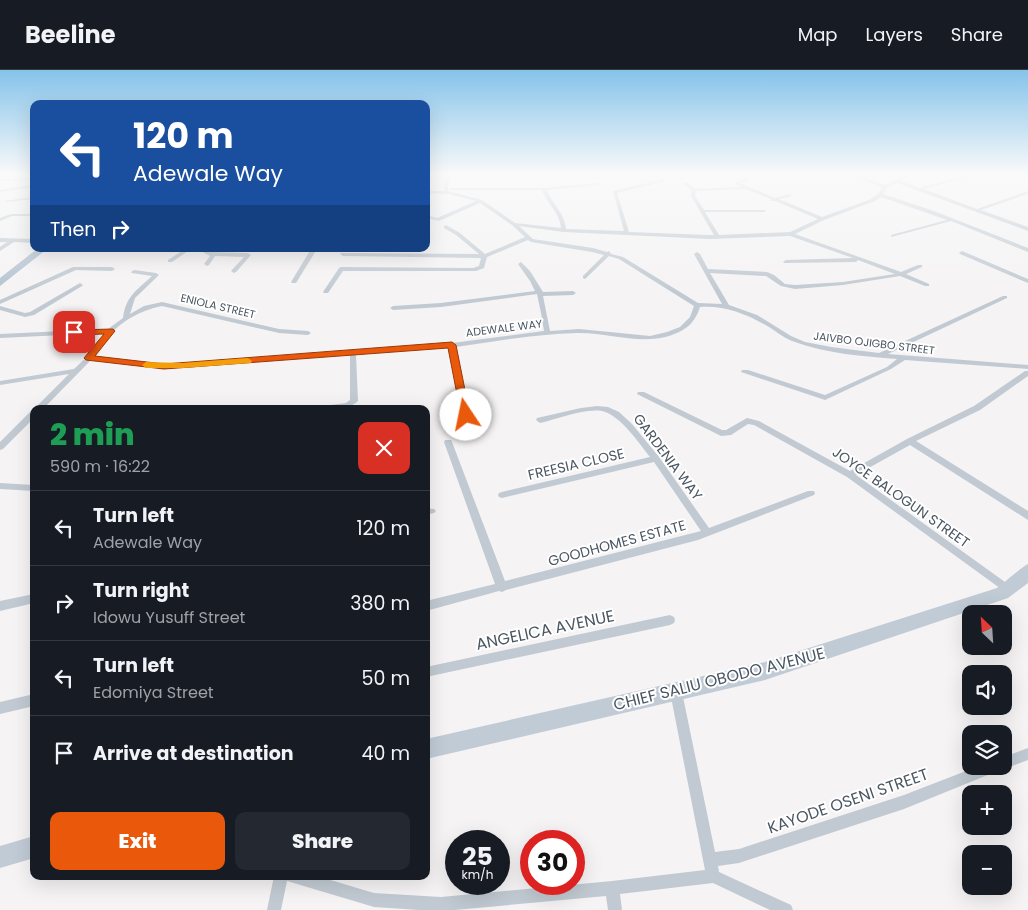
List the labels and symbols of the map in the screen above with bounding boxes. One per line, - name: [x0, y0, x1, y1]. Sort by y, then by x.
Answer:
- street label: ENIOLA STREET: [179, 290, 257, 322]
- pin: [53, 311, 95, 353]
- street label: ADEWALE WAY: [465, 315, 544, 341]
- street label: JAIVBO OJIGBO STREET: [812, 328, 936, 358]
- position arrow: [439, 388, 491, 440]
- street label: GARDENIA WAY: [629, 410, 707, 504]
- street label: JOYCE BALOGUN STREET: [828, 442, 974, 552]
- street label: FREESIA CLOSE: [526, 443, 626, 485]
- street label: GOODHOMES ESTATE: [546, 515, 688, 571]
- street label: ANGELICA AVENUE: [474, 604, 616, 656]
- north arrow: [962, 605, 1012, 655]
- street label: CHIEF SALIU OBODO AVENUE: [611, 642, 827, 716]
- street label: KAYODE OSENI STREET: [765, 763, 932, 839]
- speed limit sign: 30: [520, 830, 585, 895]

